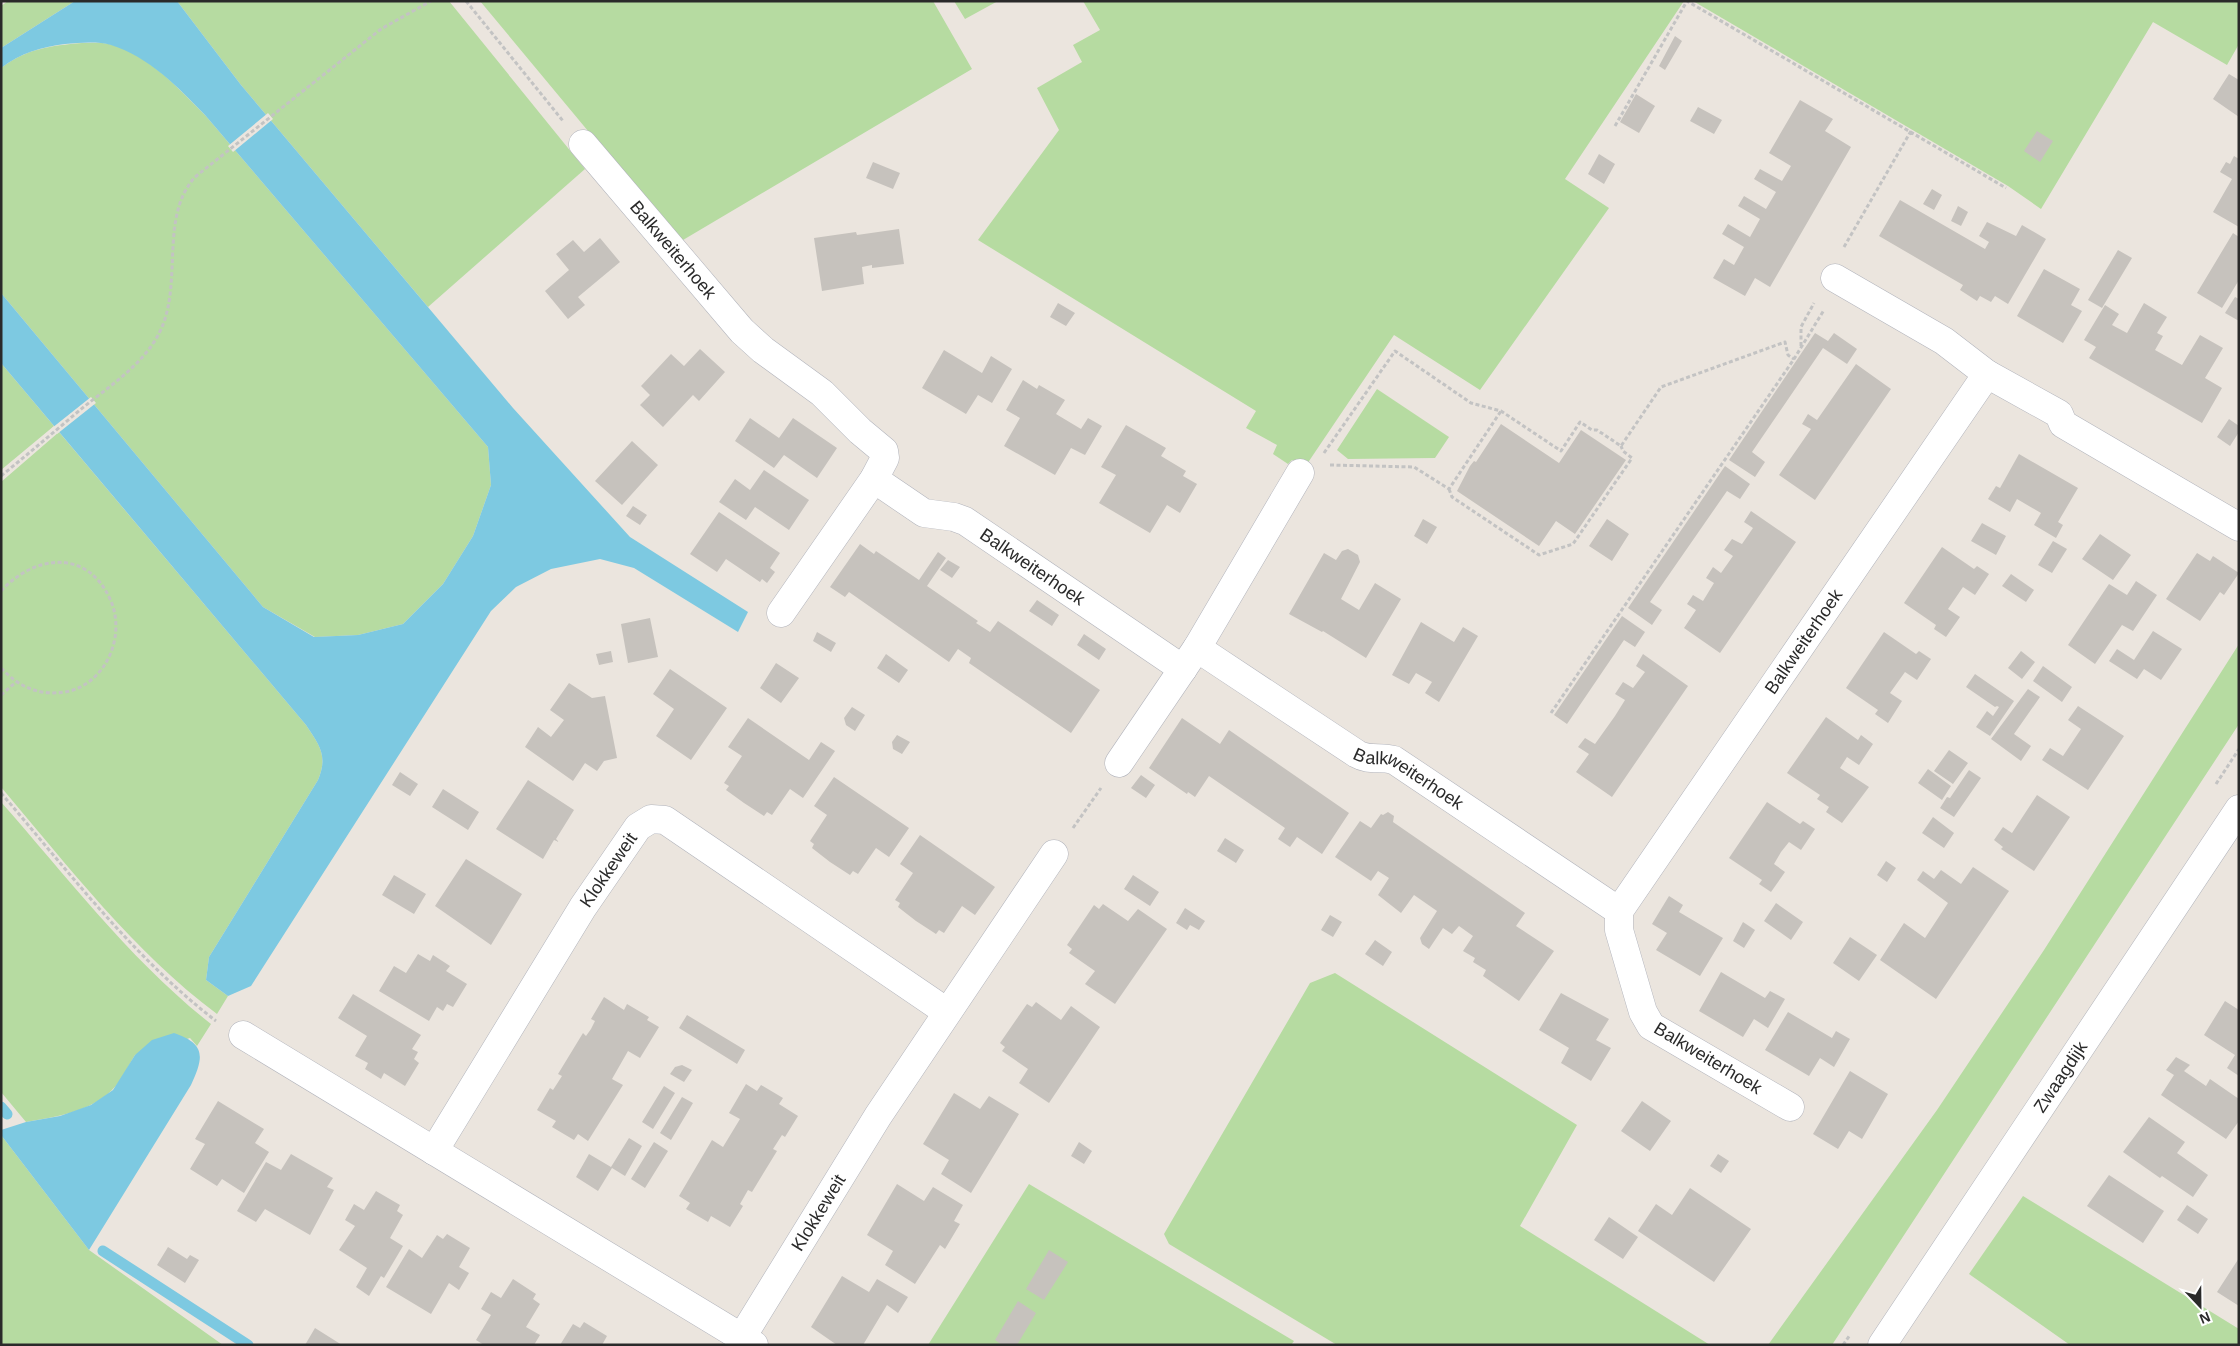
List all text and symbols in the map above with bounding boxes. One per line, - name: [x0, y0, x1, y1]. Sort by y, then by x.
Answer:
- street label: Balkweiterhoek: [626, 197, 721, 304]
- street label: Balkweiterhoek: [976, 524, 1089, 610]
- street label: Balkweiterhoek: [1761, 585, 1847, 698]
- street label: Balkweiterhoek: [1350, 744, 1468, 814]
- street label: Klokkeweit: [576, 829, 641, 911]
- street label: Balkweiterhoek: [1651, 1018, 1766, 1099]
- street label: Zwaagdijk: [2030, 1037, 2092, 1116]
- street label: Klokkeweit: [787, 1171, 850, 1255]
- north arrow: [2175, 1281, 2225, 1331]
- text: N: [2197, 1309, 2213, 1327]

